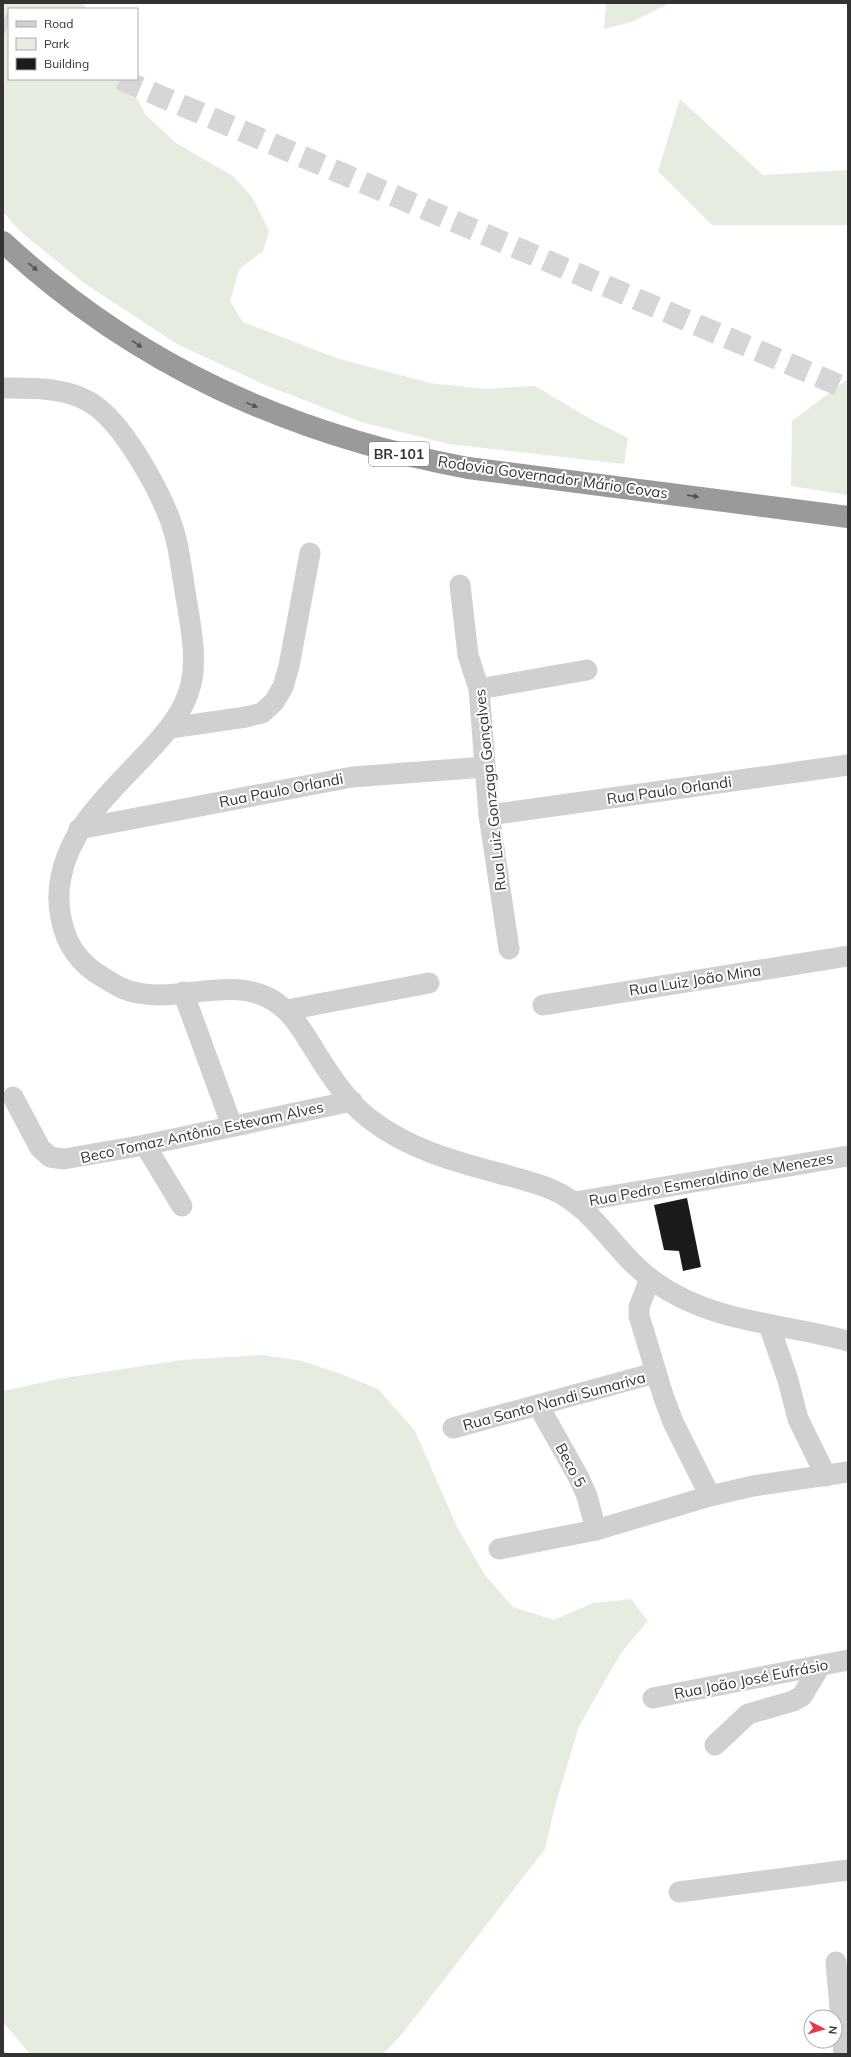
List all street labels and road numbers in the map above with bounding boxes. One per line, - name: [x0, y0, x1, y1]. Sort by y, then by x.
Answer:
- road number: BR-101: [369, 442, 429, 466]
- street label: Rodovia Governador Mário Covas: [437, 451, 669, 503]
- street label: Rua Luiz Gonzaga Gonçalves: [470, 688, 510, 892]
- street label: Rua Paulo Orlandi: [217, 769, 345, 811]
- street label: Rua Paulo Orlandi: [605, 772, 733, 808]
- street label: Rua Luiz João Mina: [628, 960, 762, 1000]
- street label: Beco Tomaz Antônio Estevam Alves: [79, 1097, 325, 1167]
- street label: Rua Pedro Esmeraldino de Menezes: [587, 1148, 835, 1210]
- street label: Rua Santo Nandi Sumariva: [461, 1367, 647, 1435]
- street label: Beco 5: [552, 1440, 590, 1490]
- street label: Rua João José Eufrásio: [672, 1655, 830, 1703]

